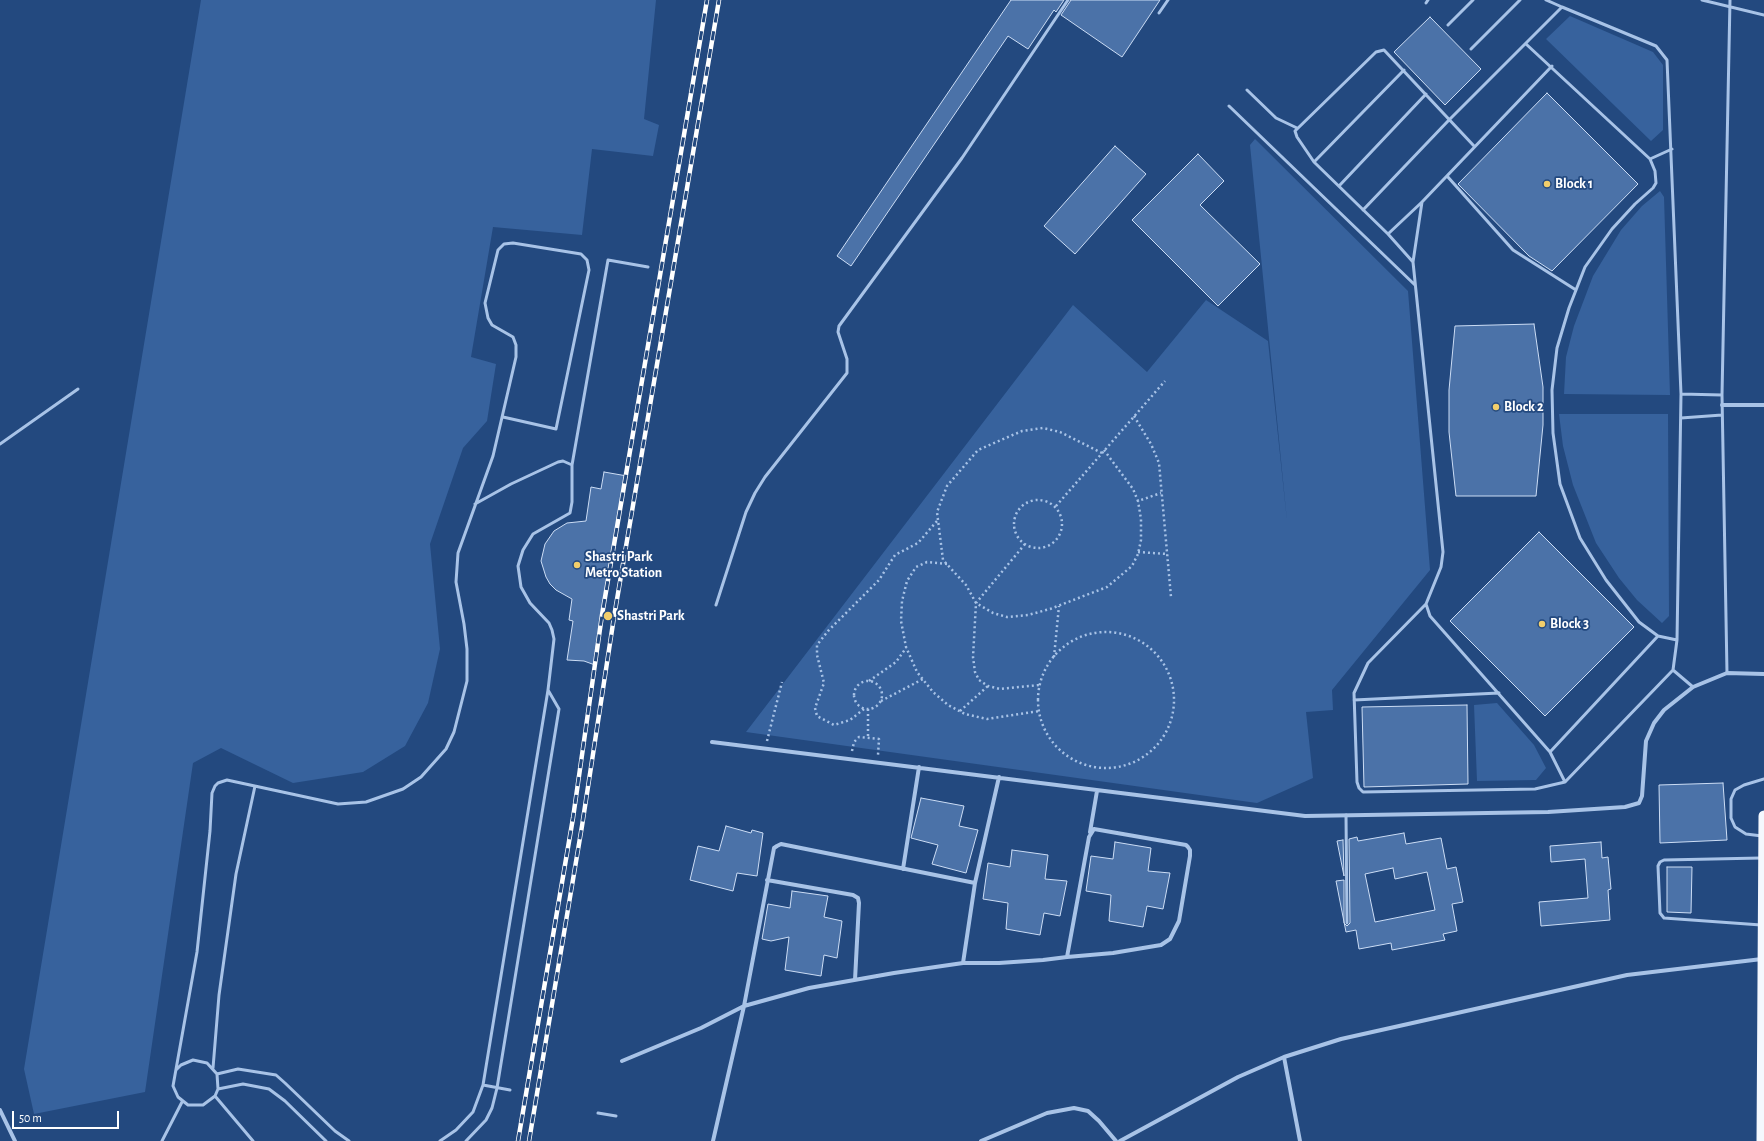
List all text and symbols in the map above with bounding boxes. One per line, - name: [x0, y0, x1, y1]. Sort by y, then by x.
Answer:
- place label: Block 1: [1555, 176, 1593, 192]
- marker: Block 1: [1542, 179, 1552, 189]
- place label: Block 2: [1504, 399, 1544, 415]
- marker: Block 2: [1491, 402, 1501, 412]
- place label: Shastri Park Metro Station: [585, 549, 662, 582]
- marker: Shastri Park Metro Station: [572, 560, 582, 570]
- place label: Shastri Park: [617, 608, 685, 624]
- marker: Shastri Park: [602, 610, 614, 622]
- place label: Block 3: [1550, 616, 1589, 632]
- marker: Block 3: [1537, 619, 1547, 629]
- scale bar: [14, 1103, 121, 1129]
- text: 50 m: [19, 1112, 42, 1124]

